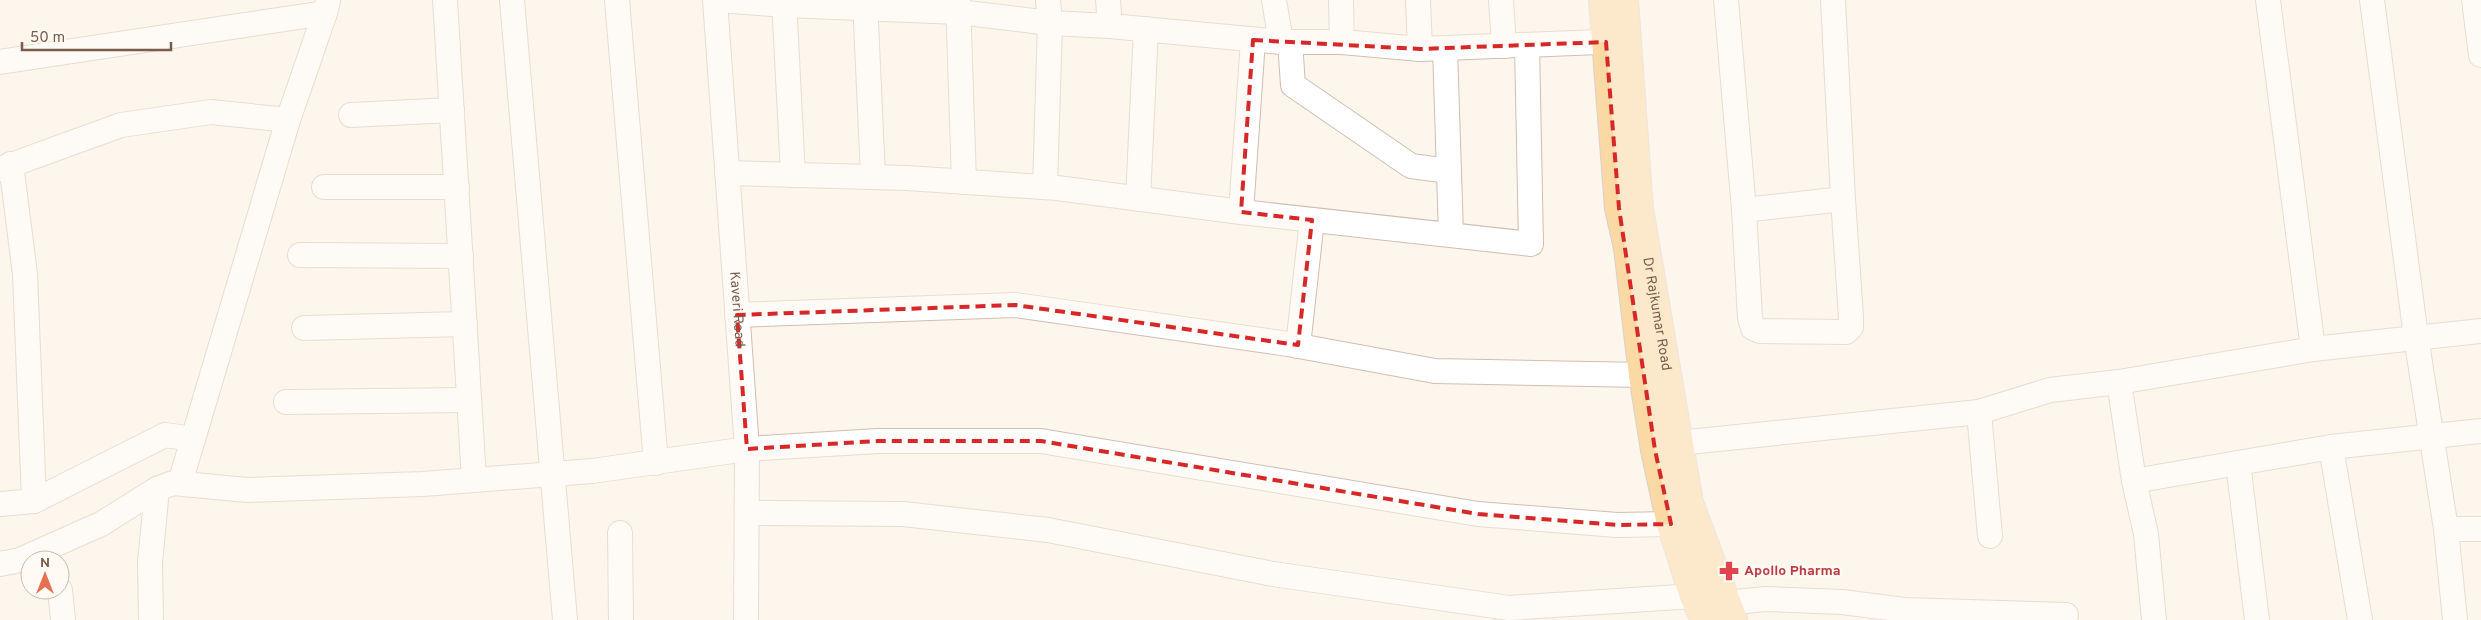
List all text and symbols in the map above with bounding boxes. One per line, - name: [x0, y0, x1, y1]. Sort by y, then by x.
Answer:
- scale bar: [22, 20, 171, 52]
- text: 50 m: [30, 29, 65, 48]
- street label: Dr Rajkumar Road: [1639, 256, 1675, 372]
- street label: Kaveri Road: [726, 271, 748, 348]
- north arrow: [20, 550, 70, 600]
- text: N: [40, 555, 50, 572]
- pharmacy icon: Apollo Pharma: [1718, 560, 1740, 582]
- place label: Apollo Pharma: [1744, 563, 1841, 580]

